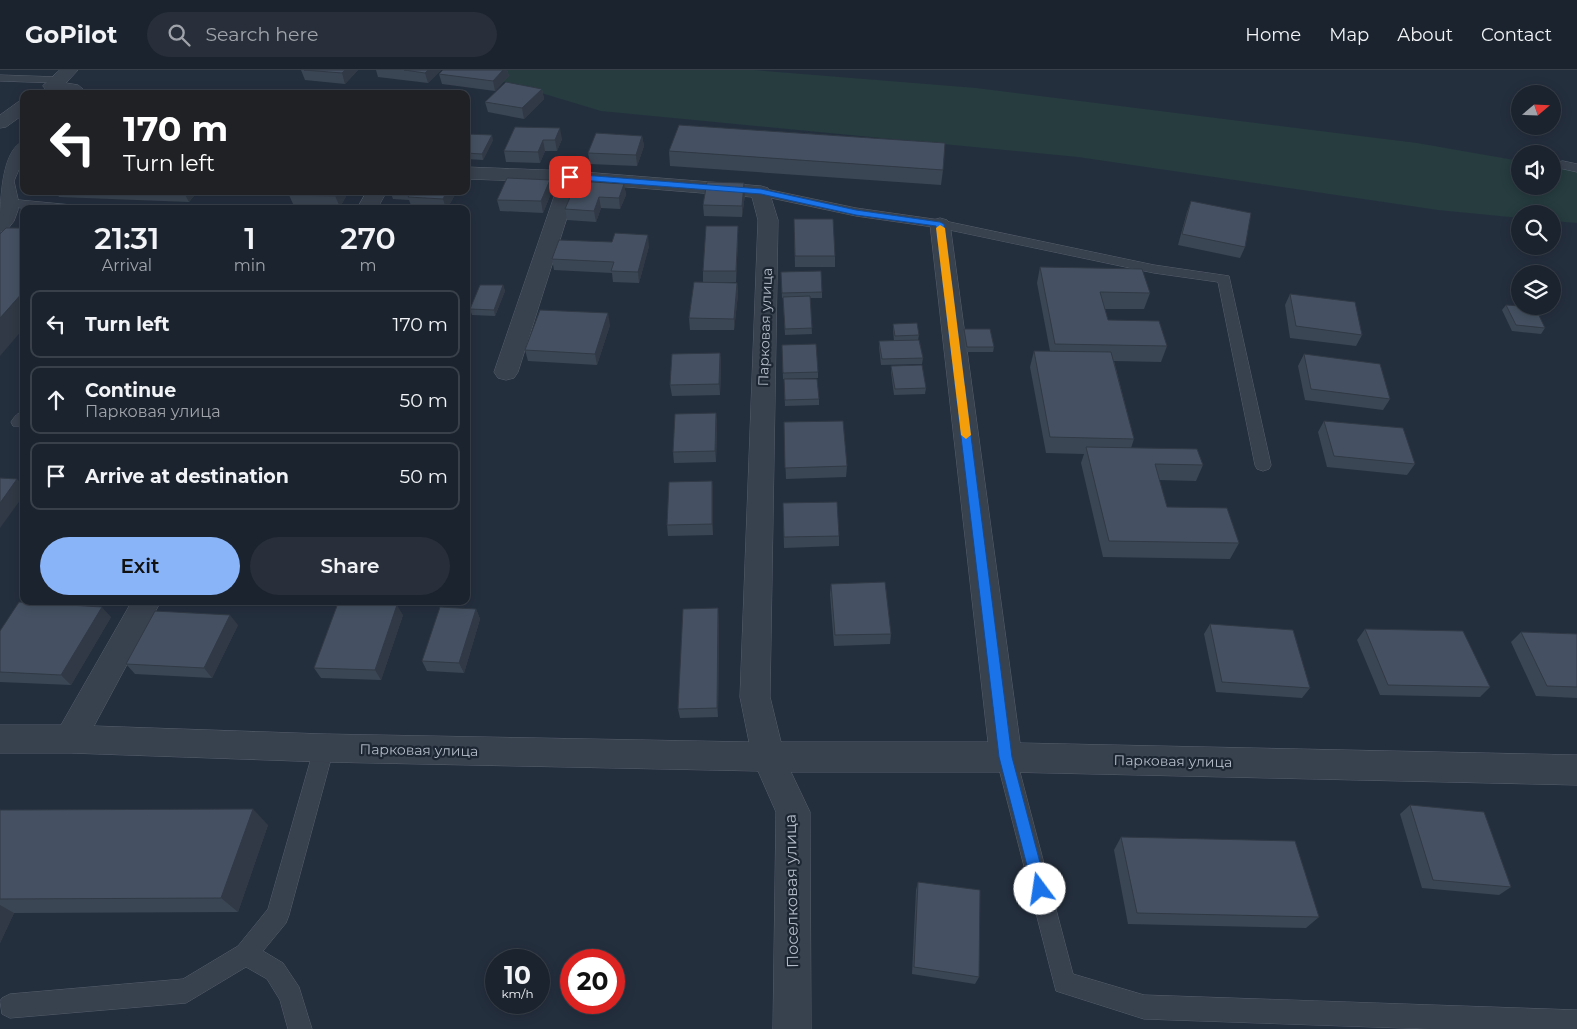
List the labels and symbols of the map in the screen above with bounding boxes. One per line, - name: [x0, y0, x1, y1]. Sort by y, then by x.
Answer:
- north arrow: [1511, 85, 1561, 135]
- pin: [549, 156, 591, 198]
- street label: Парковая улица: [754, 267, 776, 387]
- street label: Парковая улица: [360, 740, 478, 760]
- street label: Парковая улица: [1114, 751, 1232, 771]
- street label: Поселковая улица: [781, 814, 802, 968]
- position arrow: [1013, 862, 1065, 914]
- speed limit sign: 20: [560, 949, 625, 1014]

